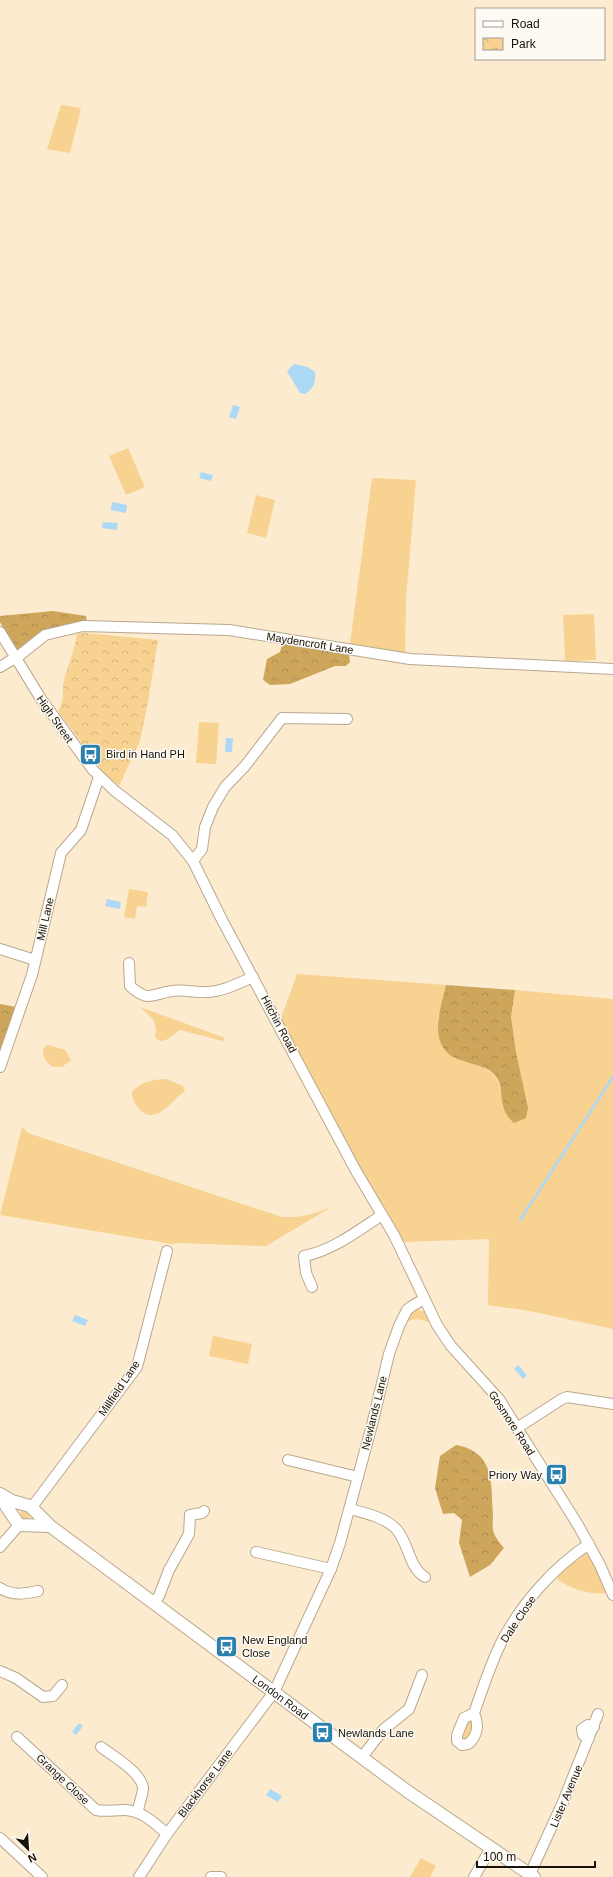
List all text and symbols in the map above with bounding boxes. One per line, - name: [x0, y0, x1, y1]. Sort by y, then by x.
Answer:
- legend: [475, 8, 605, 60]
- text: Road: [511, 17, 540, 31]
- text: Park: [511, 37, 537, 51]
- street label: Maydencroft Lane: [266, 630, 354, 656]
- street label: High Street: [34, 693, 76, 745]
- bus stop icon: Bird in Hand PH: [77, 741, 103, 767]
- place label: Bird in Hand PH: [106, 748, 185, 760]
- street label: Mill Lane: [34, 896, 56, 942]
- street label: Hitchin Road: [259, 993, 299, 1055]
- street label: Millfield Lane: [96, 1358, 142, 1418]
- street label: Newlands Lane: [359, 1375, 389, 1451]
- street label: Gosmore Road: [487, 1388, 537, 1458]
- bus stop icon: Priory Way: [544, 1462, 570, 1488]
- place label: Priory Way: [489, 1469, 542, 1481]
- street label: Dale Close: [498, 1593, 538, 1645]
- bus stop icon: New England Close: [213, 1633, 239, 1659]
- place label: New England Close: [242, 1634, 307, 1659]
- street label: London Road: [250, 1673, 311, 1722]
- bus stop icon: Newlands Lane: [309, 1720, 335, 1746]
- place label: Newlands Lane: [338, 1727, 414, 1739]
- street label: Blackhorse Lane: [176, 1747, 234, 1819]
- street label: Grange Close: [34, 1751, 92, 1807]
- street label: Lister Avenue: [547, 1763, 585, 1829]
- north arrow: [8, 1829, 48, 1869]
- scale bar: [477, 1843, 595, 1869]
- text: 100 m: [483, 1850, 516, 1864]
- text: N: [26, 1851, 38, 1865]

